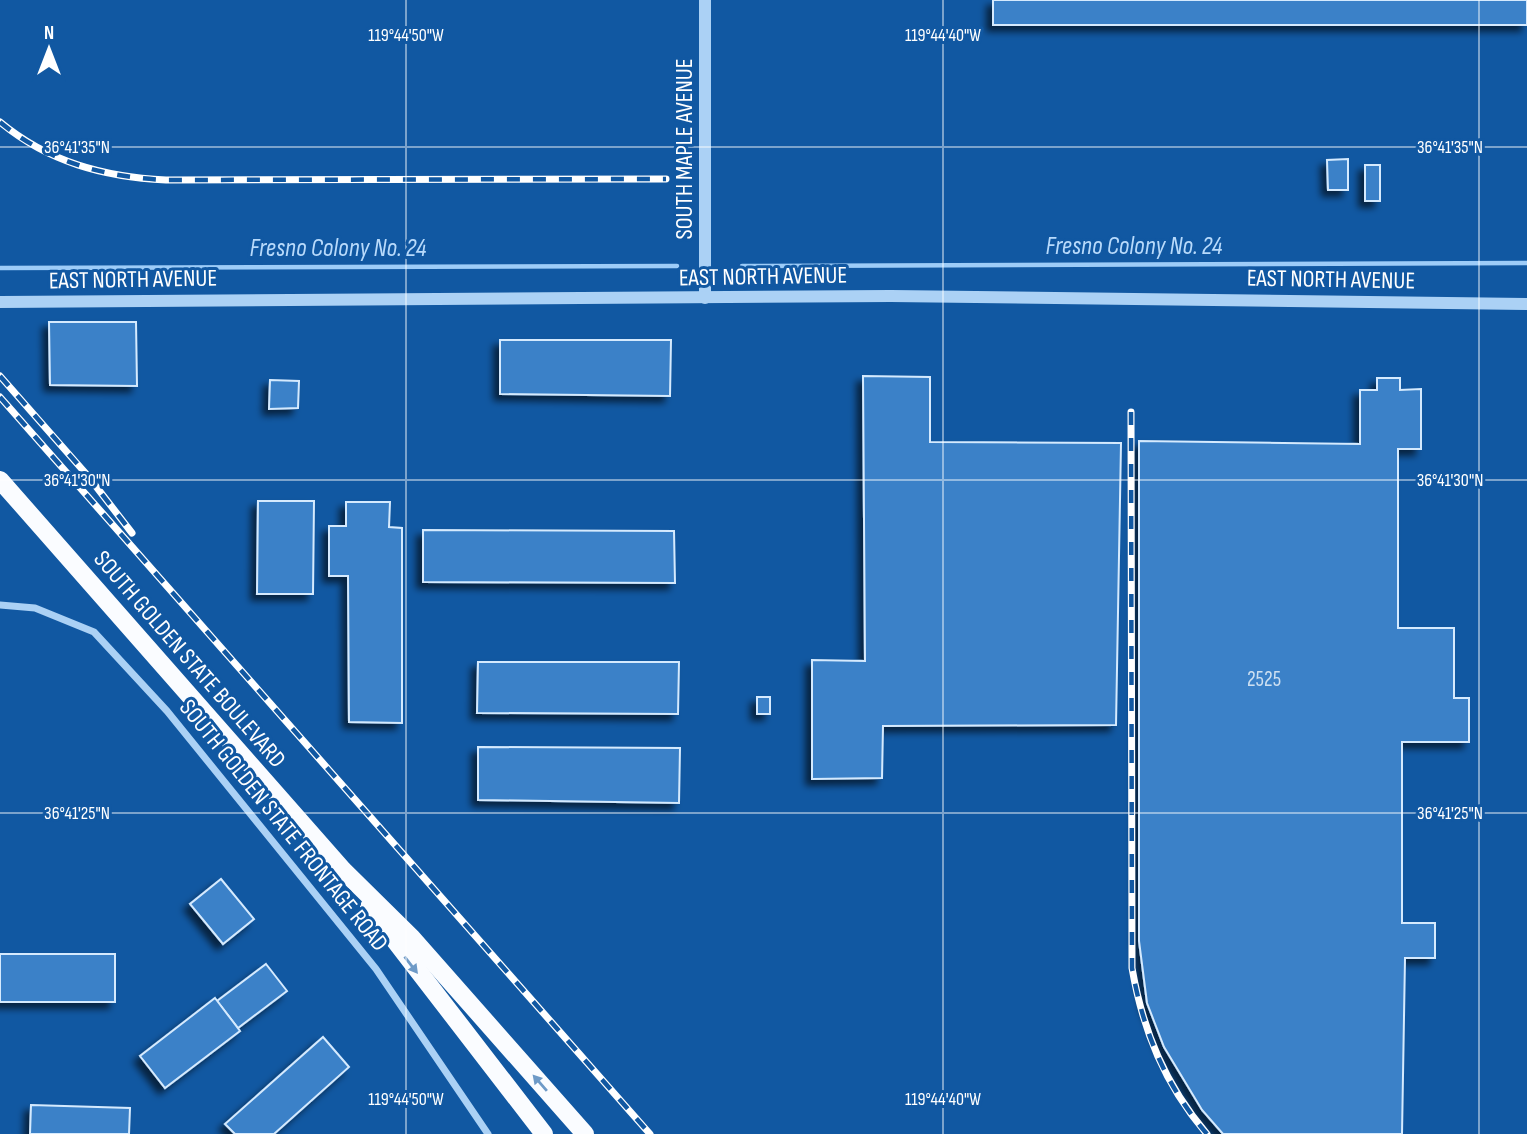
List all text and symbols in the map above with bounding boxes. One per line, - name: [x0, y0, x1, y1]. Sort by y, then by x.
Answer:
- north arrow: [14, 14, 84, 84]
- text: N: [44, 22, 54, 45]
- text: 119°44'50"W: [368, 25, 444, 46]
- text: 119°44'40"W: [905, 25, 981, 46]
- street label: SOUTH MAPLE AVENUE: [670, 58, 699, 240]
- text: 36°41'35"N: [44, 137, 110, 158]
- text: 36°41'35"N: [1417, 137, 1483, 158]
- water label: Fresno Colony No. 24: [1046, 231, 1223, 262]
- water label: Fresno Colony No. 24: [250, 233, 427, 264]
- street label: EAST NORTH AVENUE: [679, 261, 847, 292]
- street label: EAST NORTH AVENUE: [49, 264, 217, 295]
- street label: EAST NORTH AVENUE: [1247, 264, 1415, 295]
- text: 36°41'30"N: [44, 470, 110, 491]
- text: 36°41'30"N: [1417, 470, 1483, 491]
- street label: SOUTH GOLDEN STATE BOULEVARD: [87, 545, 292, 774]
- house number: 2525: [1247, 667, 1281, 692]
- street label: SOUTH GOLDEN STATE FRONTAGE ROAD: [173, 694, 394, 957]
- text: 36°41'25"N: [44, 803, 110, 824]
- text: 36°41'25"N: [1417, 803, 1483, 824]
- one-way arrow: [404, 956, 419, 974]
- one-way arrow: [532, 1074, 548, 1092]
- text: 119°44'50"W: [368, 1089, 444, 1110]
- text: 119°44'40"W: [905, 1089, 981, 1110]

